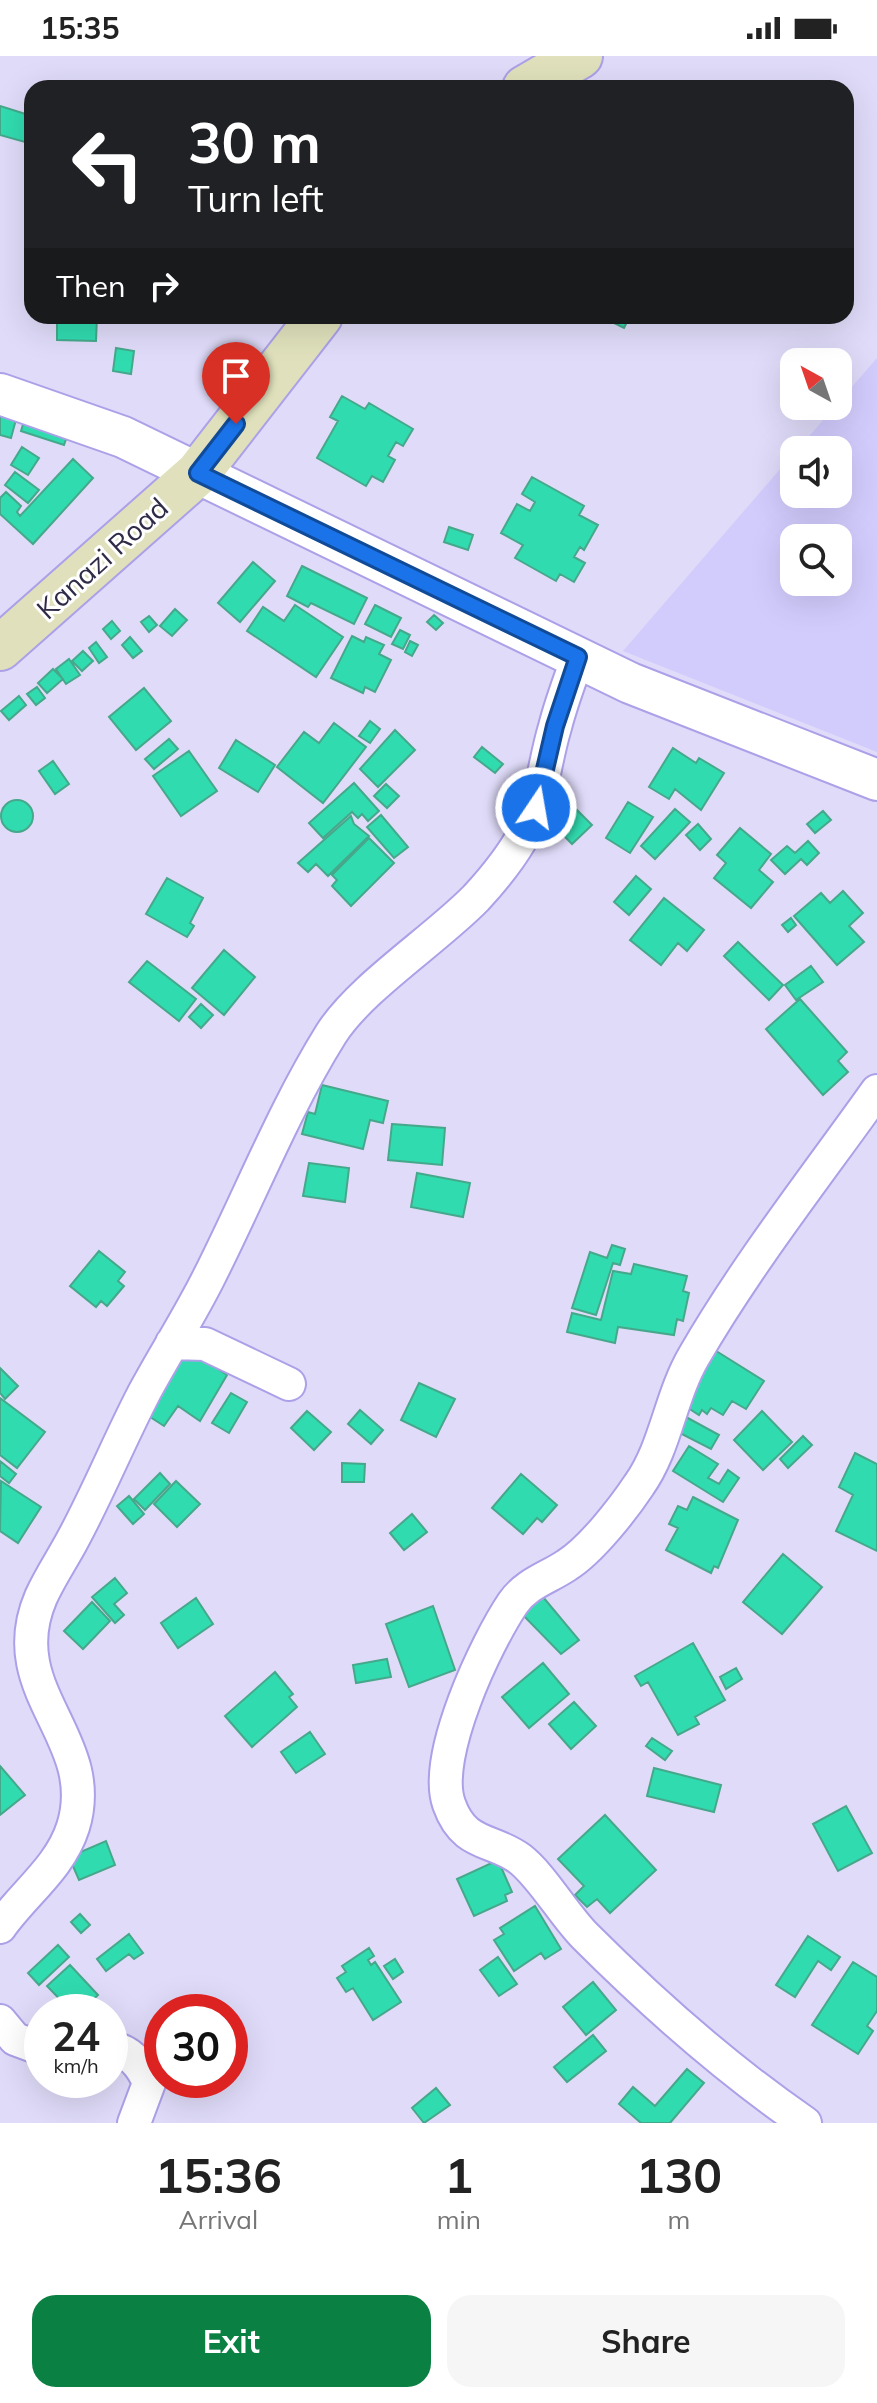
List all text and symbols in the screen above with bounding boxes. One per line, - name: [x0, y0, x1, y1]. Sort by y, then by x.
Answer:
- text: 15:35: [40, 9, 119, 47]
- text: 30 m: [188, 107, 321, 177]
- icon: left: [56, 112, 160, 216]
- text: Turn left: [188, 176, 324, 221]
- icon: right: [142, 264, 186, 308]
- text: Then: [56, 267, 126, 305]
- pin: [202, 342, 270, 424]
- north arrow: [780, 348, 852, 420]
- map controls: [780, 348, 852, 596]
- icon: arrive: [214, 354, 258, 398]
- button: sound: [780, 436, 852, 508]
- street label: Kanazi Road: [29, 490, 175, 626]
- button: search: [780, 524, 852, 596]
- position arrow: [494, 766, 578, 850]
- speed limit sign: 30: [144, 1994, 248, 2098]
- text: 24: [52, 2011, 100, 2061]
- text: km/h: [53, 2053, 99, 2078]
- text: 15:36: [155, 2145, 282, 2205]
- text: 1: [444, 2145, 473, 2205]
- text: 130: [636, 2145, 722, 2205]
- text: Arrival: [179, 2203, 258, 2236]
- text: min: [437, 2203, 481, 2236]
- text: m: [668, 2203, 690, 2236]
- button: Exit: [32, 2295, 431, 2387]
- button: Share: [447, 2295, 845, 2387]

